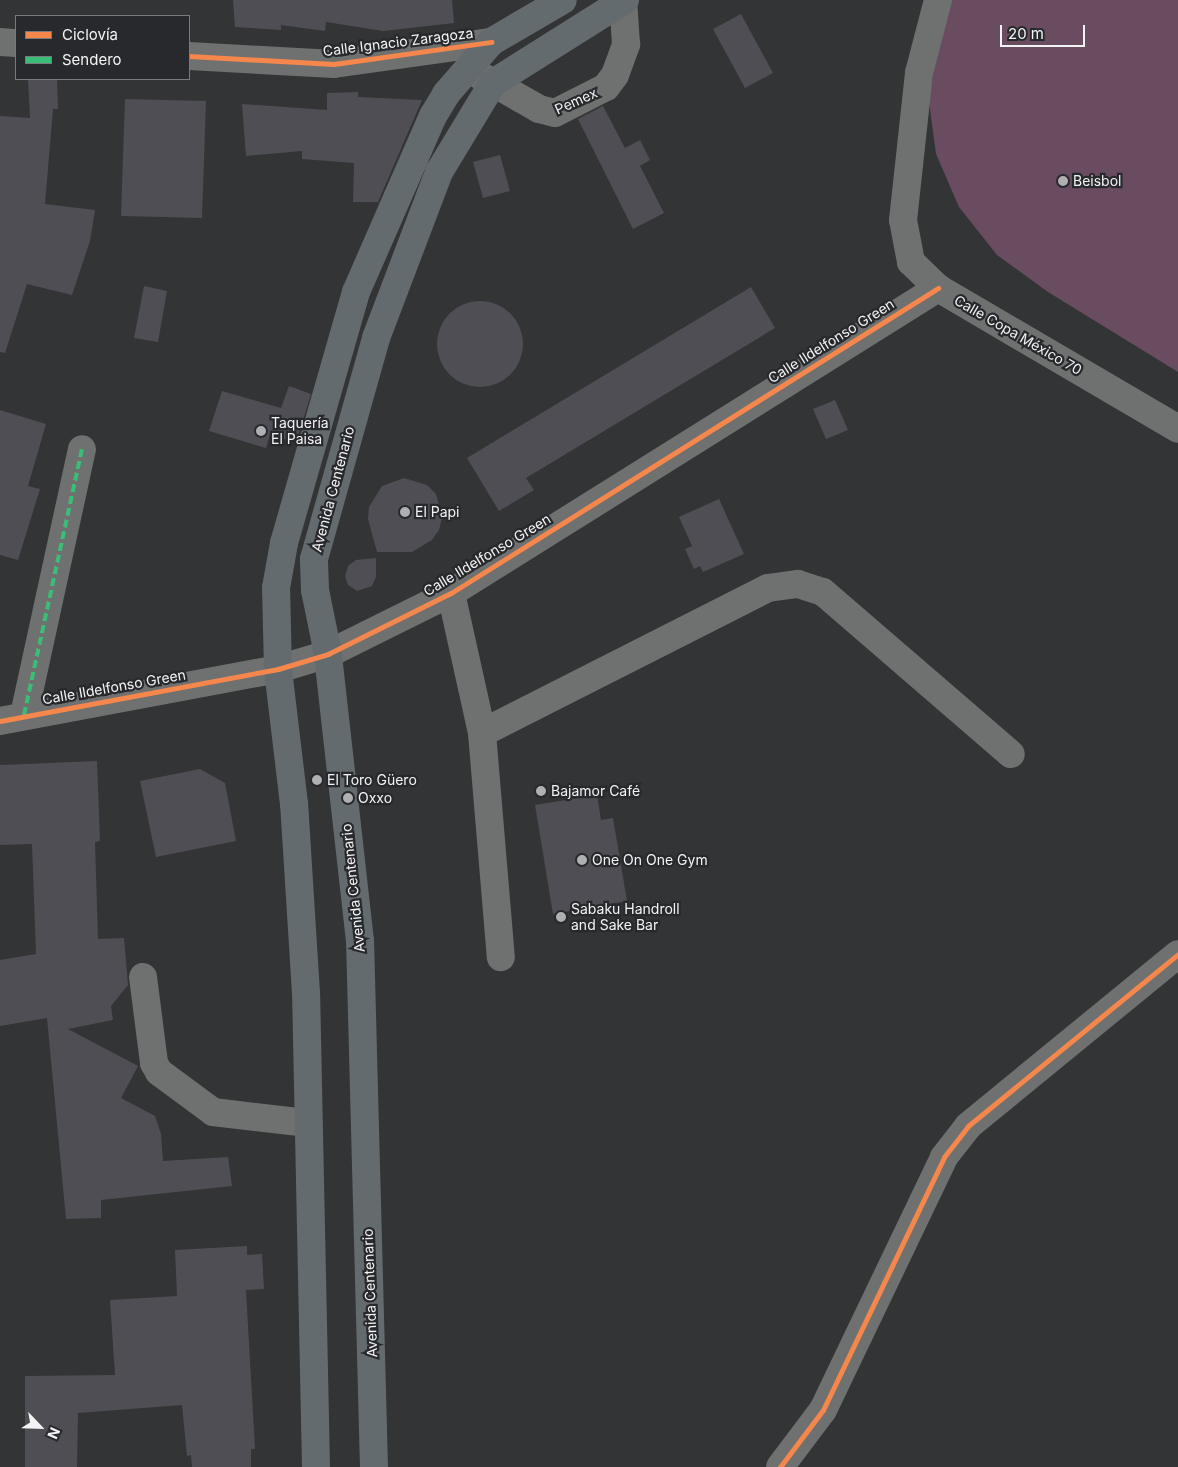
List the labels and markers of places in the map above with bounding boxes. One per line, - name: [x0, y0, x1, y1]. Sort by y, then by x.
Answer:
- place label: Beisbol: [1073, 173, 1121, 189]
- marker: Beisbol: [1057, 175, 1069, 187]
- place label: Taquería El Paisa: [271, 415, 329, 448]
- marker: Taquería El Paisa: [255, 425, 267, 437]
- place label: El Papi: [415, 504, 460, 520]
- marker: El Papi: [399, 506, 411, 518]
- place label: El Toro Güero: [327, 772, 417, 788]
- marker: El Toro Güero: [311, 774, 323, 786]
- place label: Bajamor Café: [551, 783, 640, 799]
- marker: Bajamor Café: [535, 785, 547, 797]
- place label: Oxxo: [358, 790, 392, 806]
- marker: Oxxo: [342, 792, 354, 804]
- place label: One On One Gym: [592, 852, 708, 868]
- marker: One On One Gym: [576, 854, 588, 866]
- place label: Sabaku Handroll and Sake Bar: [571, 901, 680, 934]
- marker: Sabaku Handroll and Sake Bar: [555, 911, 567, 923]

